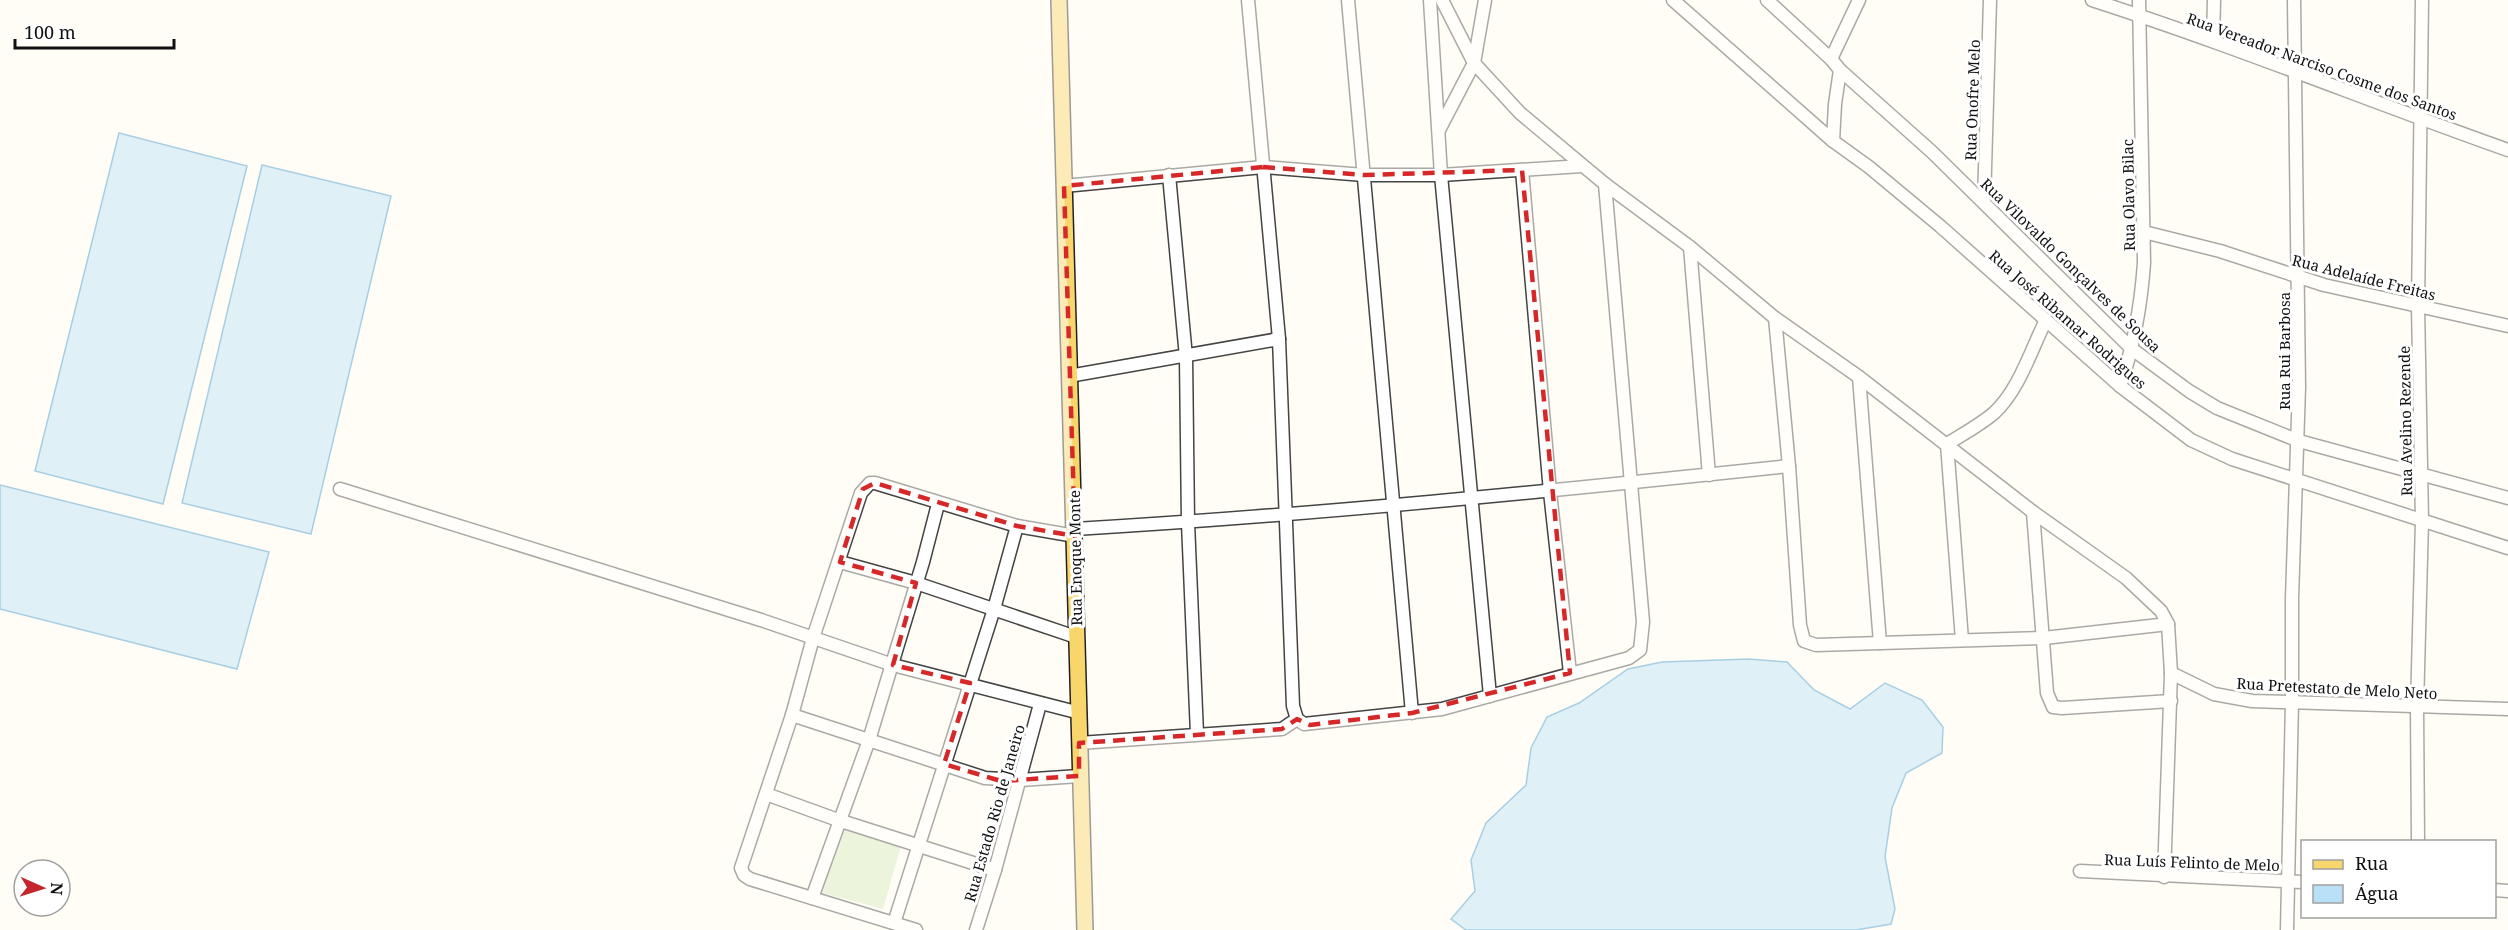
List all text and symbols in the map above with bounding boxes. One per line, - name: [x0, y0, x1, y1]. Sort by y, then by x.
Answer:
- street label: Rua Vereador Narciso Cosme dos Santos: [2184, 8, 2460, 124]
- scale bar: [15, 12, 174, 50]
- text: 100 m: [24, 20, 76, 44]
- street label: Rua Onofre Melo: [1960, 39, 1984, 161]
- street label: Rua Olavo Bilac: [2117, 139, 2139, 251]
- street label: Rua Vilovaldo Gonçalves de Sousa: [1977, 173, 2165, 357]
- street label: Rua José Ribamar Rodrigues: [1985, 245, 2151, 393]
- street label: Rua Adelaíde Freitas: [2290, 249, 2438, 305]
- street label: Rua Rui Barbosa: [2274, 292, 2294, 410]
- street label: Rua Avelino Rezende: [2394, 346, 2416, 496]
- street label: Rua Enoque Monte: [1064, 490, 1086, 626]
- street label: Rua Pretestato de Melo Neto: [2236, 673, 2438, 703]
- street label: Rua Estado Rio de Janeiro: [959, 722, 1029, 904]
- legend: [2301, 840, 2496, 918]
- street label: Rua Luís Felinto de Melo: [2104, 849, 2280, 875]
- text: Rua: [2355, 851, 2388, 875]
- north arrow: [12, 858, 72, 918]
- text: Água: [2355, 881, 2399, 905]
- text: N: [46, 882, 68, 896]

